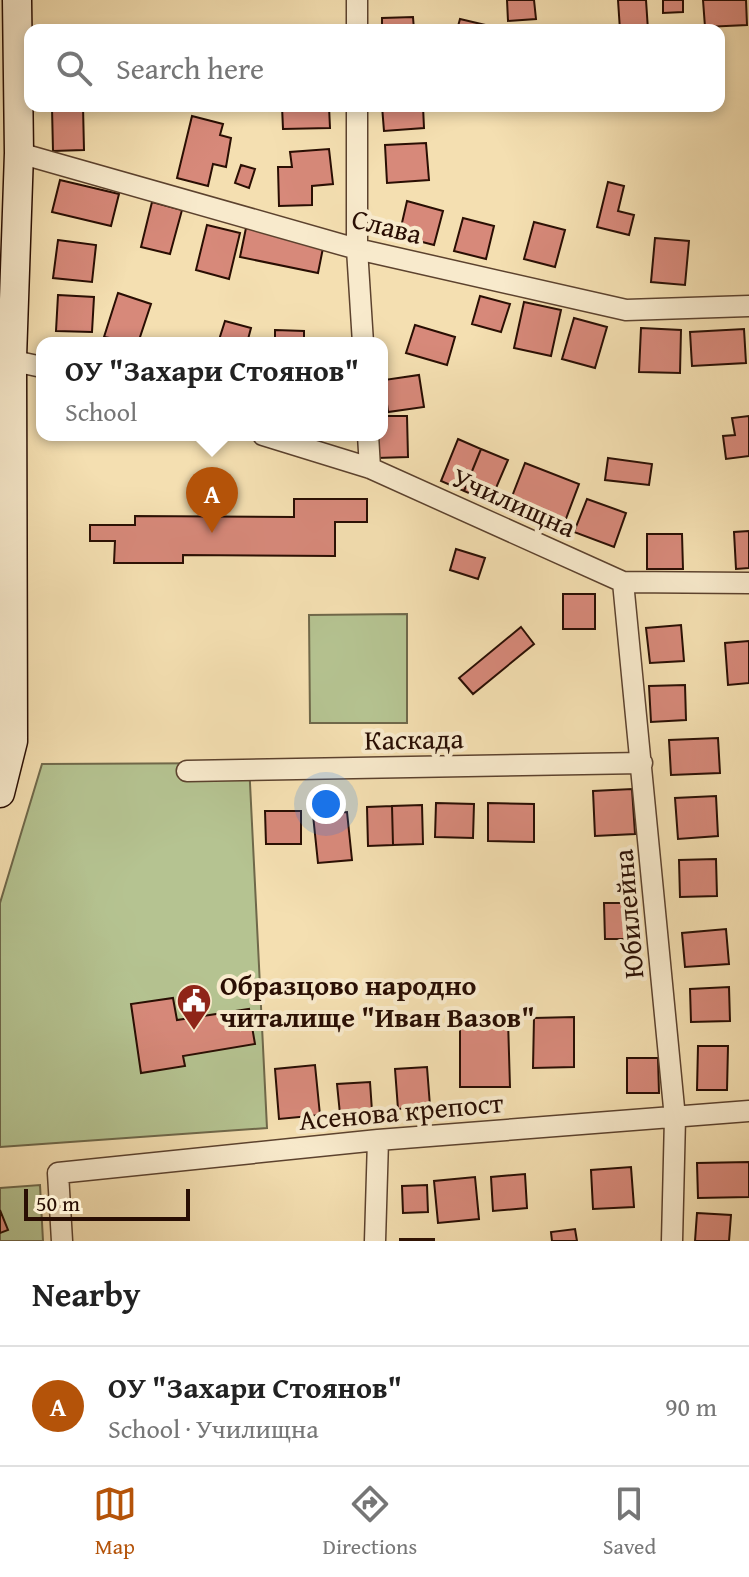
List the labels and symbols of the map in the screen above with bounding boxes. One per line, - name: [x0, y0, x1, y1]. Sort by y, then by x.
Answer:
- street label: Слава: [348, 197, 427, 254]
- street label: Училищна: [446, 456, 583, 547]
- pin: A: [186, 467, 238, 533]
- street label: Каскада: [364, 717, 465, 760]
- your location: [306, 784, 346, 824]
- street label: Юбилейна: [601, 847, 654, 980]
- place label: Образцово народно читалище "Иван Вазов": [220, 964, 535, 1037]
- public building icon: Образцово народно читалище "Иван Вазов": [175, 982, 213, 1032]
- street label: Асенова крепост: [297, 1081, 505, 1140]
- scale bar: [24, 1185, 190, 1221]

